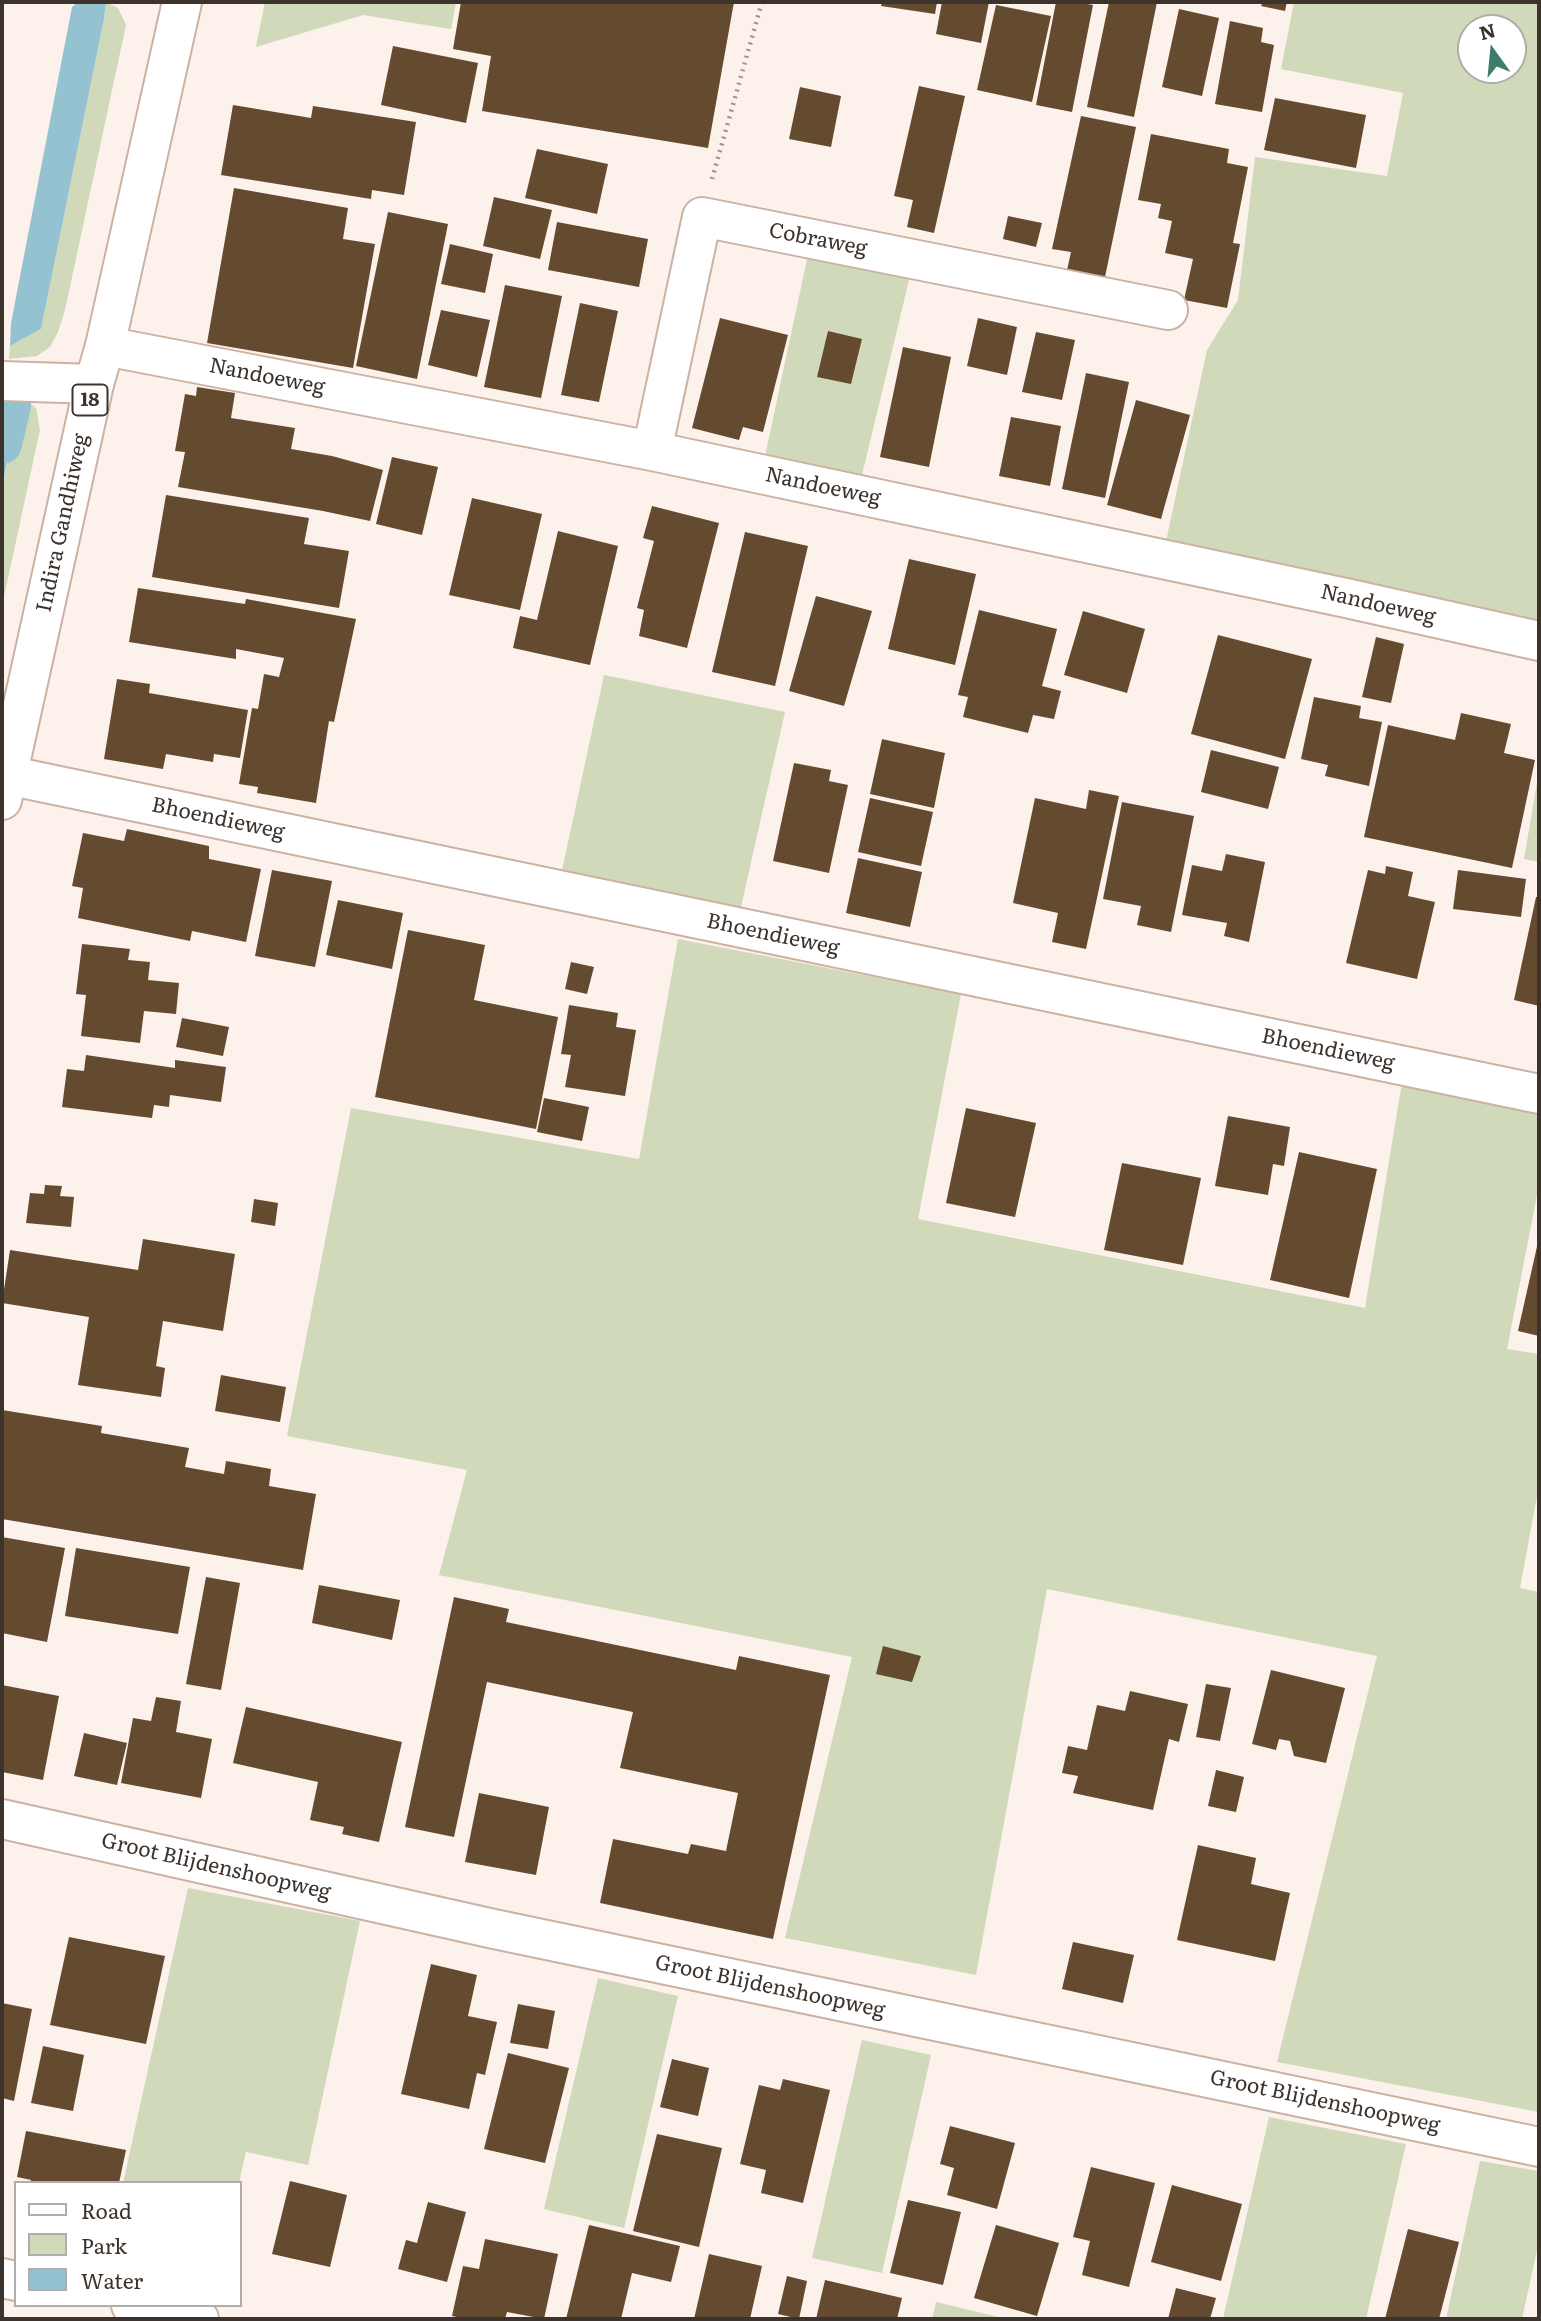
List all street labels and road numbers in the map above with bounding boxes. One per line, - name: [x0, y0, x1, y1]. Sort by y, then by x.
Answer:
- street label: Cobraweg: [767, 218, 869, 262]
- street label: Nandoeweg: [207, 353, 327, 401]
- road number: 18: [72, 384, 108, 416]
- street label: Indira Gandhiweg: [32, 431, 94, 615]
- street label: Nandoeweg: [763, 462, 883, 512]
- street label: Nandoeweg: [1318, 580, 1438, 630]
- street label: Bhoendieweg: [149, 793, 287, 845]
- street label: Bhoendieweg: [704, 909, 842, 961]
- street label: Bhoendieweg: [1259, 1024, 1397, 1076]
- street label: Groot Blijdenshoopweg: [99, 1828, 333, 1906]
- street label: Groot Blijdenshoopweg: [653, 1950, 887, 2024]
- street label: Groot Blijdenshoopweg: [1208, 2065, 1442, 2139]

